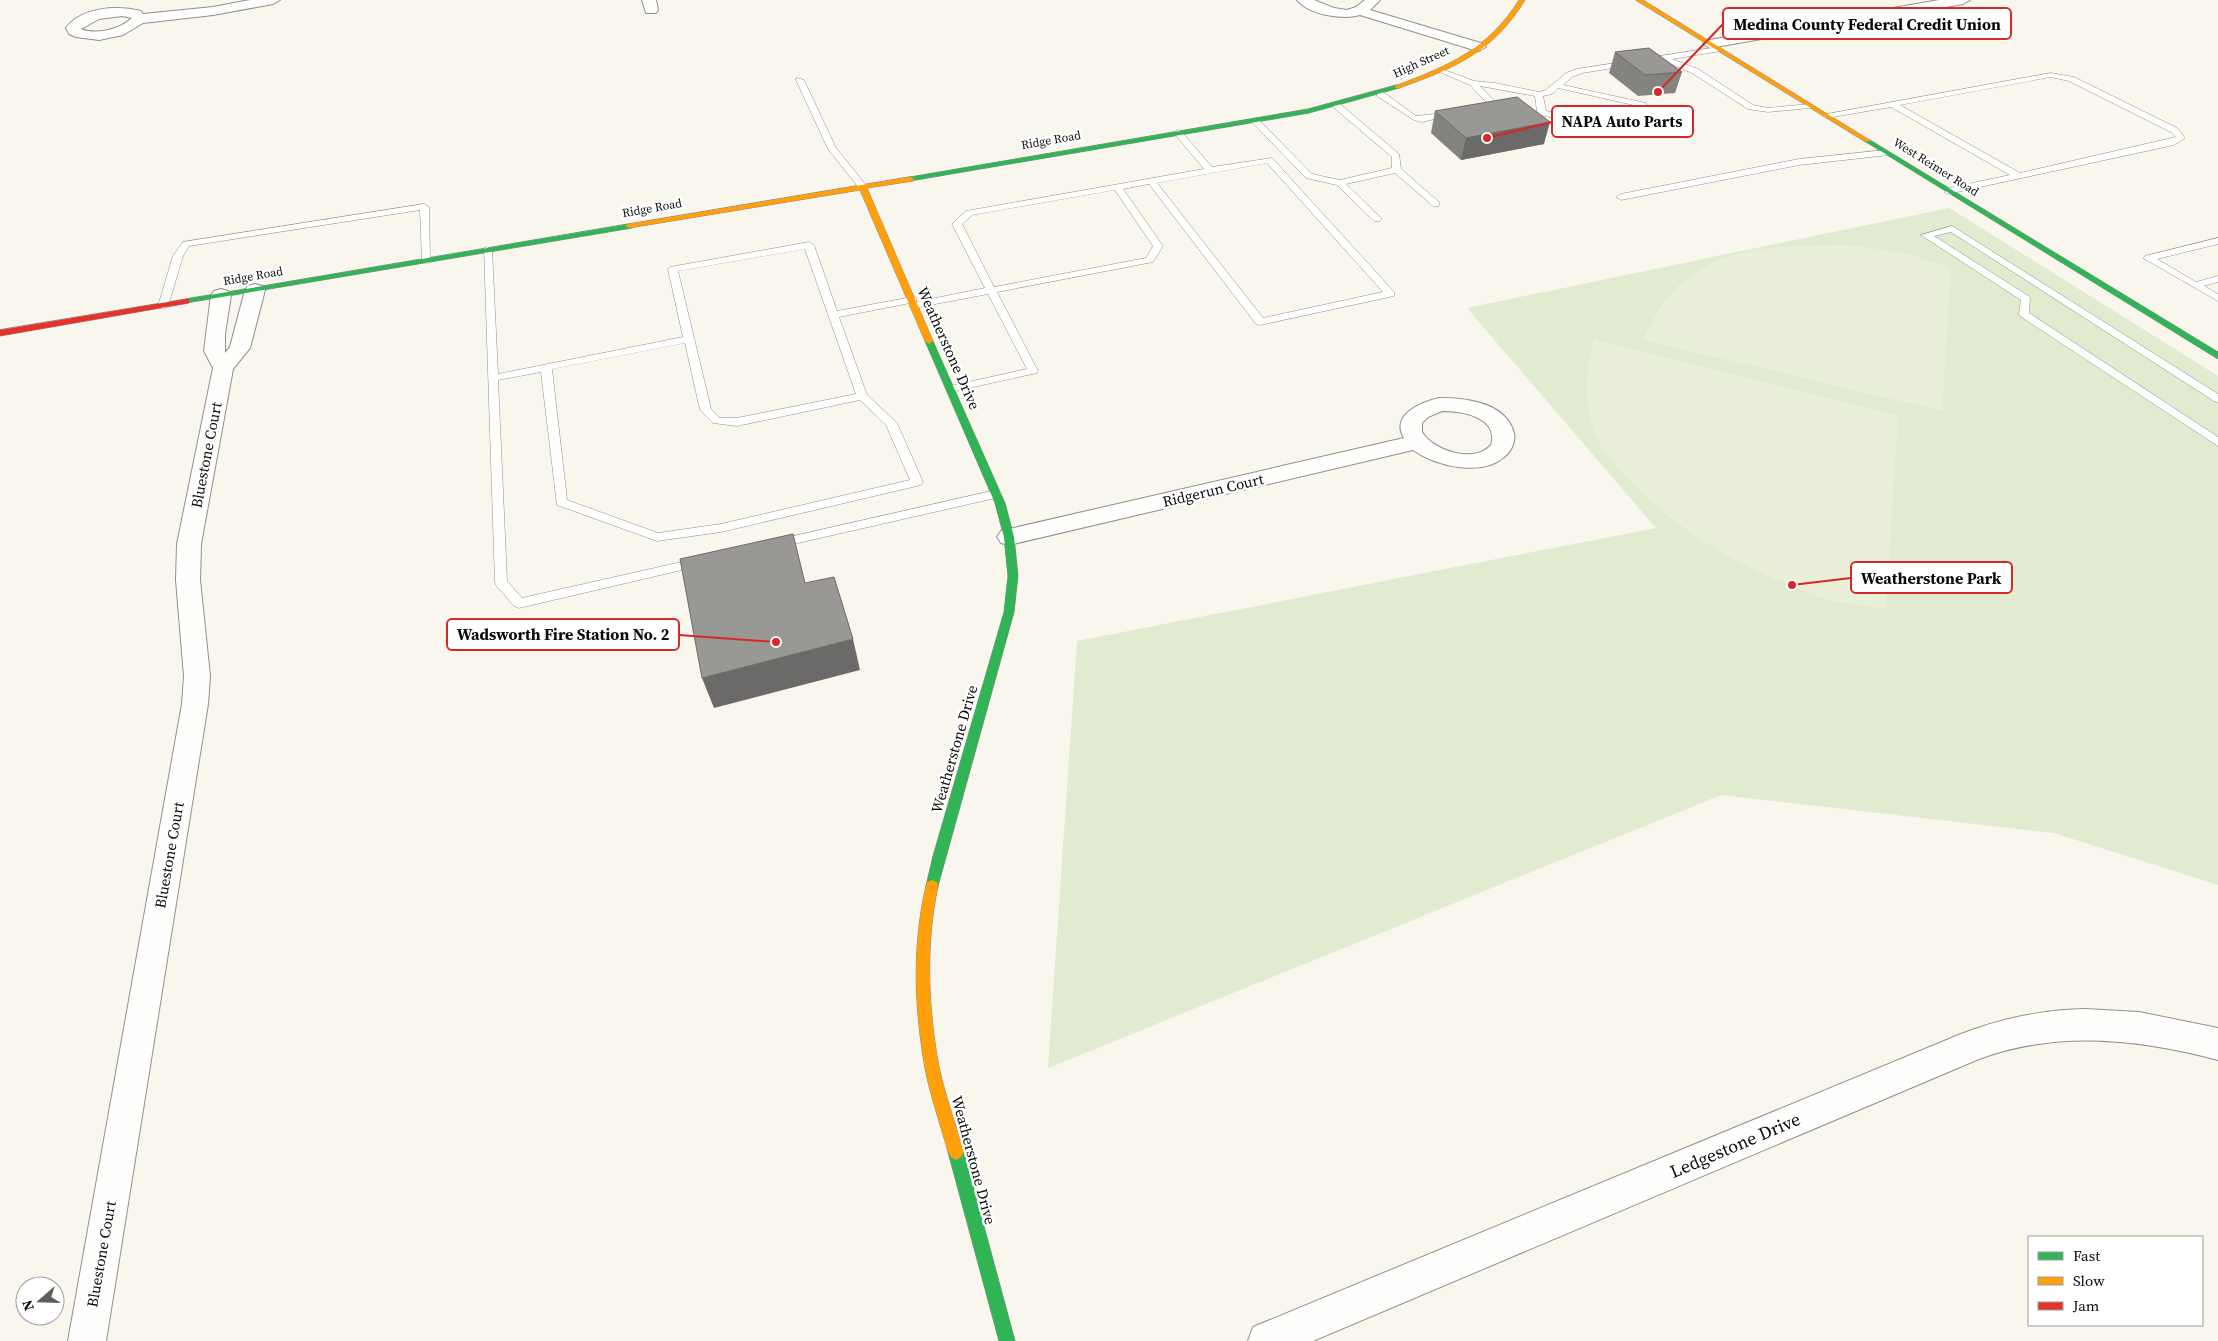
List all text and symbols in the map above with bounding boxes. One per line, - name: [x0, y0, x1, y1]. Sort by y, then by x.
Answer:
- callout: Medina County Federal Credit Union: [1723, 8, 2011, 39]
- text: Medina County Federal Credit Union: [1733, 13, 2001, 35]
- street label: High Street: [1390, 42, 1452, 82]
- callout: NAPA Auto Parts: [1552, 106, 1693, 137]
- text: NAPA Auto Parts: [1562, 110, 1682, 132]
- street label: Ridge Road: [1020, 127, 1082, 153]
- street label: West Reimer Road: [1890, 134, 1982, 200]
- street label: Ridge Road: [621, 195, 683, 221]
- street label: Ridge Road: [222, 263, 284, 289]
- street label: Weatherstone Drive: [913, 283, 986, 413]
- street label: Bluestone Court: [185, 400, 227, 510]
- street label: Ridgerun Court: [1160, 468, 1266, 512]
- callout: Weatherstone Park: [1851, 562, 2012, 593]
- text: Weatherstone Park: [1861, 567, 2002, 589]
- callout: Wadsworth Fire Station No. 2: [447, 619, 679, 650]
- text: Wadsworth Fire Station No. 2: [457, 623, 670, 645]
- street label: Weatherstone Drive: [926, 682, 982, 815]
- street label: Bluestone Court: [149, 800, 189, 910]
- street label: Weatherstone Drive: [947, 1093, 1001, 1227]
- street label: Ledgestone Drive: [1666, 1106, 1804, 1184]
- street label: Bluestone Court: [81, 1199, 121, 1309]
- legend: [2028, 1236, 2203, 1326]
- text: Fast: [2073, 1245, 2100, 1266]
- text: Slow: [2073, 1270, 2105, 1291]
- north arrow: [15, 1276, 65, 1326]
- text: Jam: [2072, 1295, 2100, 1316]
- text: N: [17, 1297, 39, 1314]

